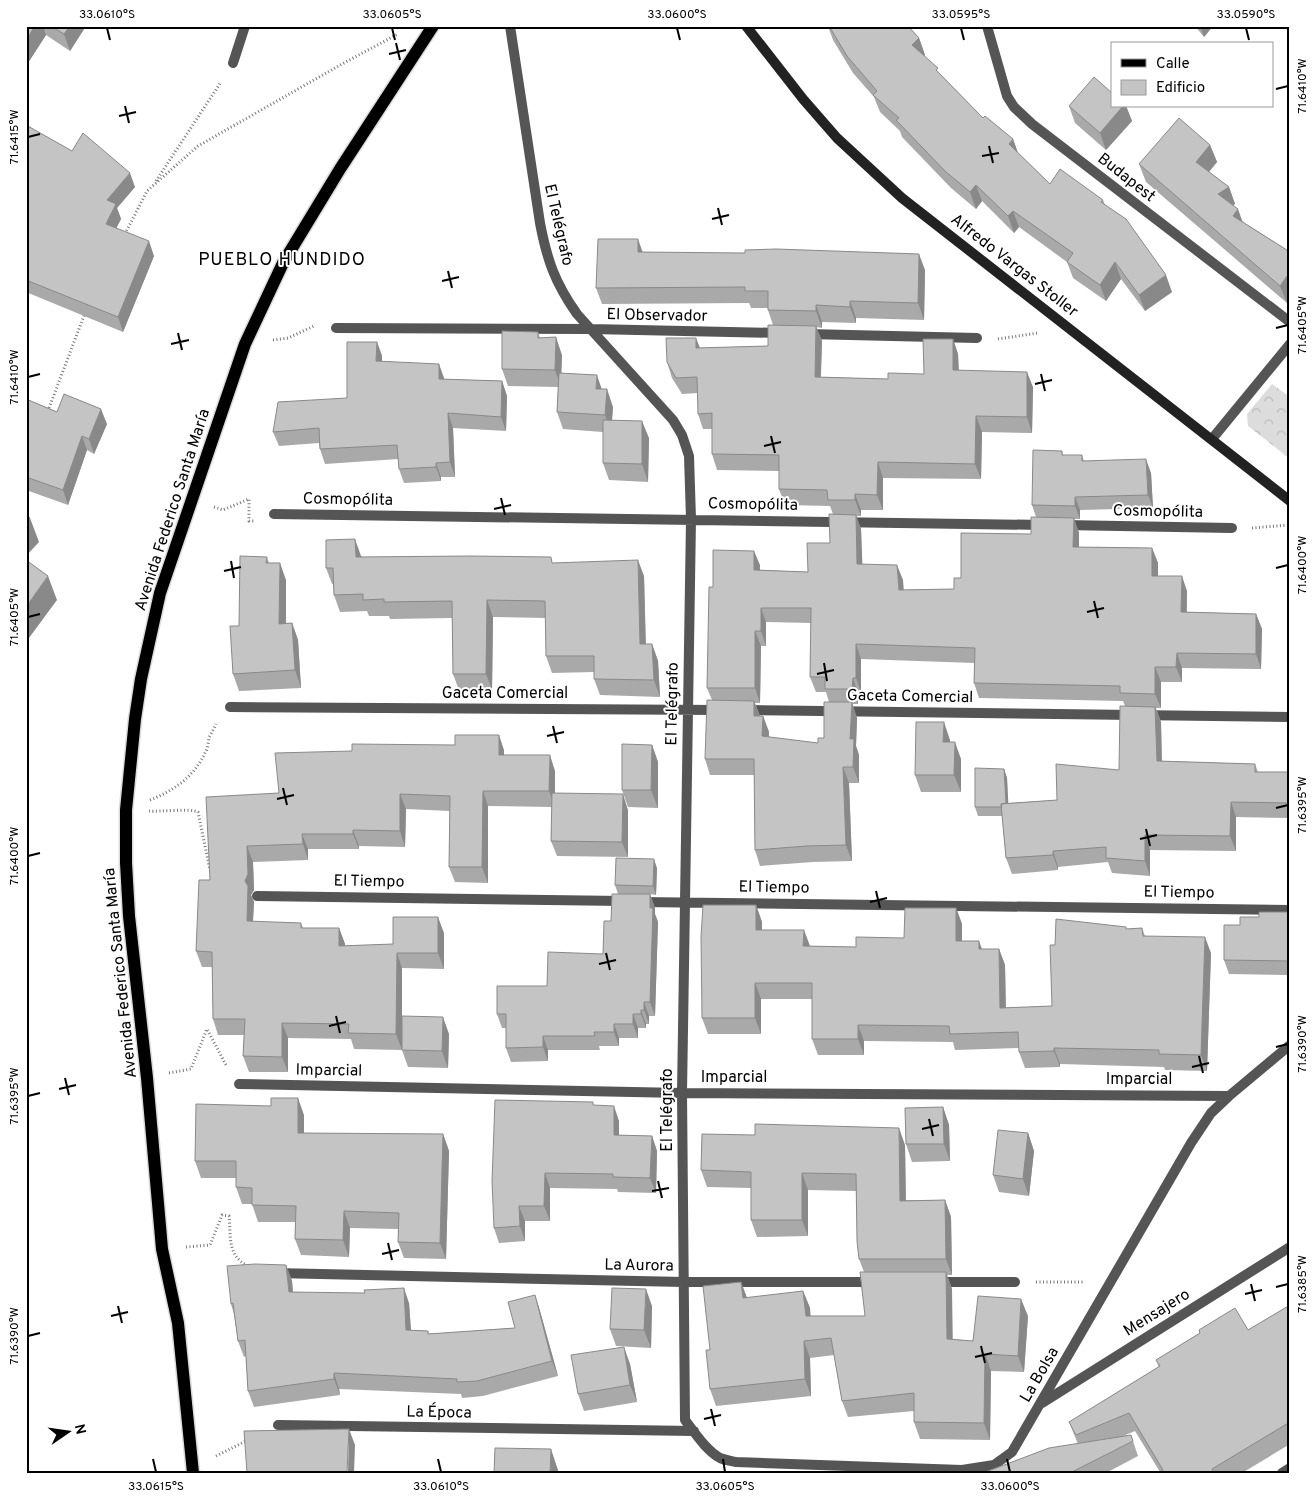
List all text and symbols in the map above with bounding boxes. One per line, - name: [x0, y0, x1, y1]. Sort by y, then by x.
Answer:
- text: 33.0610°S: [79, 7, 135, 23]
- text: 33.0605°S: [362, 7, 422, 23]
- text: 33.0600°S: [647, 7, 707, 23]
- text: 33.0595°S: [932, 7, 990, 23]
- text: 33.0590°S: [1217, 7, 1276, 23]
- legend: [1111, 42, 1274, 108]
- text: Calle: [1156, 55, 1190, 74]
- text: 71.6410°W: [1295, 58, 1311, 114]
- text: Edificio: [1156, 79, 1205, 98]
- text: 71.6415°W: [7, 109, 23, 165]
- street label: Budapest: [1093, 149, 1159, 207]
- street label: El Telégrafo: [539, 182, 577, 268]
- street label: Alfredo Vargas Stoller: [946, 210, 1082, 322]
- district label: PUEBLO HUNDIDO: [198, 249, 366, 272]
- text: 71.6405°W: [1295, 296, 1311, 354]
- street label: El Observador: [606, 305, 708, 327]
- text: 71.6410°W: [7, 349, 23, 405]
- street label: Avenida Federico Santa María: [131, 406, 215, 614]
- street label: Cosmopólita: [303, 489, 393, 511]
- street label: Cosmopólita: [708, 494, 798, 516]
- street label: Cosmopólita: [1113, 501, 1203, 523]
- text: 71.6400°W: [1295, 536, 1311, 594]
- text: 71.6405°W: [7, 588, 23, 646]
- street label: El Telégrafo: [662, 662, 684, 746]
- street label: Gaceta Comercial: [442, 684, 568, 704]
- street label: Gaceta Comercial: [847, 686, 973, 708]
- text: 71.6395°W: [1295, 776, 1311, 834]
- text: 71.6400°W: [7, 827, 23, 885]
- street label: Avenida Federico Santa María: [100, 867, 142, 1079]
- street label: El Tiempo: [333, 871, 405, 893]
- street label: El Tiempo: [738, 877, 810, 899]
- street label: El Tiempo: [1143, 882, 1215, 904]
- text: 71.6390°W: [1295, 1015, 1311, 1073]
- street label: Imparcial: [296, 1060, 362, 1082]
- text: 71.6395°W: [7, 1067, 23, 1125]
- street label: El Telégrafo: [658, 1068, 678, 1152]
- street label: Imparcial: [701, 1068, 767, 1088]
- street label: Imparcial: [1106, 1070, 1172, 1090]
- street label: La Aurora: [604, 1255, 674, 1277]
- text: 71.6385°W: [1295, 1255, 1311, 1313]
- street label: Mensajero: [1120, 1285, 1194, 1341]
- text: 71.6390°W: [7, 1307, 23, 1365]
- street label: La Bolsa: [1016, 1344, 1064, 1406]
- street label: La Época: [406, 1400, 472, 1424]
- north arrow: [42, 1406, 92, 1456]
- text: N: [70, 1423, 89, 1436]
- text: 33.0615°S: [128, 1479, 184, 1495]
- text: 33.0610°S: [413, 1479, 469, 1495]
- text: 33.0605°S: [695, 1479, 755, 1495]
- text: 33.0600°S: [980, 1479, 1040, 1495]

